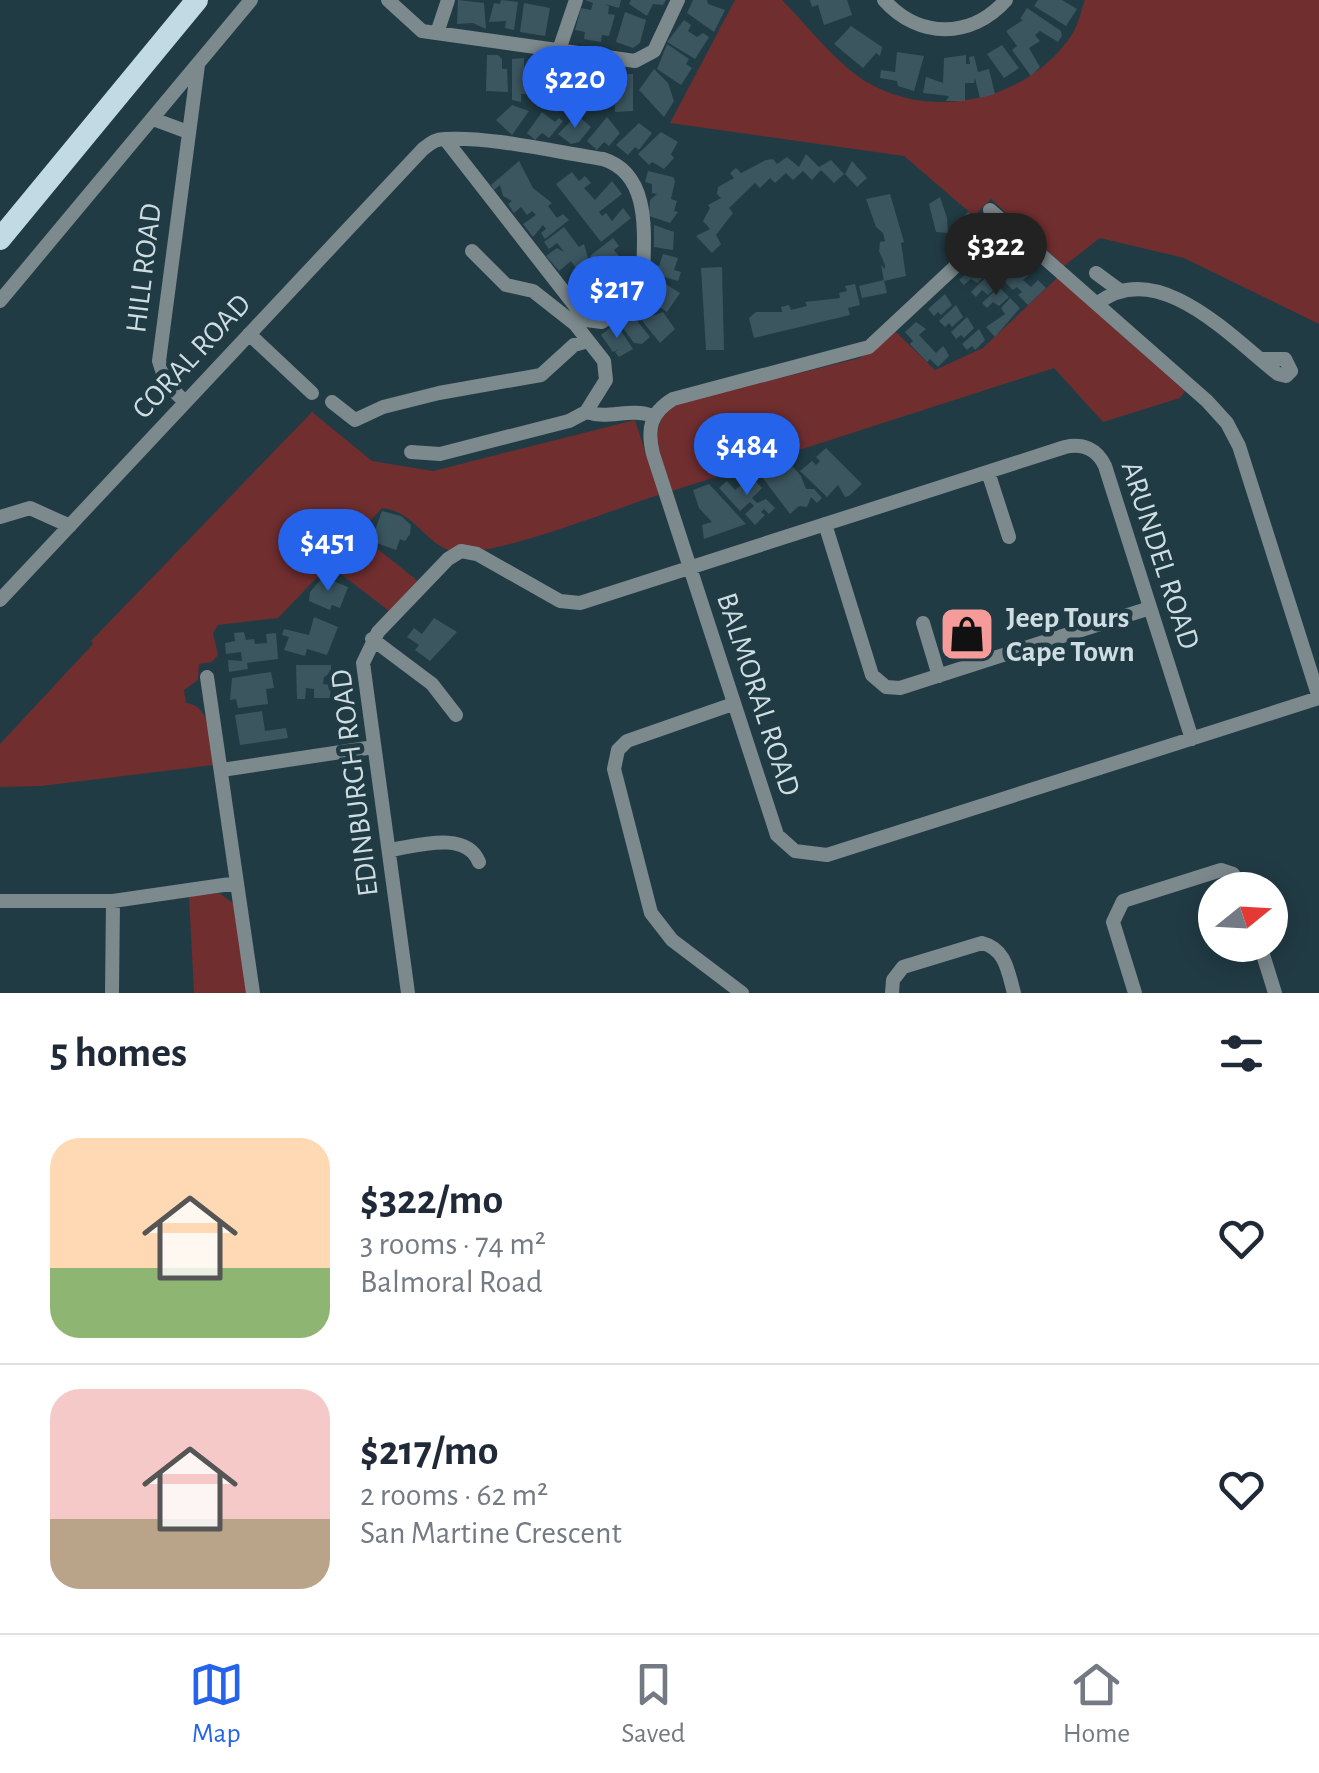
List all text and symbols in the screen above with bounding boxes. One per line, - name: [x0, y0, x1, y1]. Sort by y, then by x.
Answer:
- pin: $220: [516, 46, 634, 131]
- text: $220: [544, 62, 606, 94]
- street label: HILL ROAD: [121, 202, 167, 335]
- pin: $322: [937, 213, 1055, 298]
- text: $322: [967, 229, 1025, 261]
- pin: $217: [558, 256, 676, 341]
- text: $217: [590, 272, 644, 304]
- street label: CORAL ROAD: [127, 289, 256, 425]
- pin: $484: [688, 413, 806, 498]
- text: $484: [716, 429, 778, 461]
- street label: ARUNDEL ROAD: [1116, 458, 1205, 653]
- pin: $451: [269, 509, 387, 594]
- text: $451: [300, 525, 356, 557]
- street label: BALMORAL ROAD: [711, 589, 805, 800]
- place label: Jeep Tours Cape Town: [1006, 603, 1135, 667]
- shop icon: Jeep Tours Cape Town: [937, 604, 997, 664]
- street label: EDINBURGH ROAD: [326, 668, 384, 898]
- north arrow: [1198, 872, 1288, 962]
- map controls: [1198, 872, 1288, 962]
- icon: filters: [1214, 1026, 1269, 1081]
- text: 5 homes: [50, 1032, 187, 1074]
- icon: home: [130, 1178, 250, 1298]
- text: $322/mo: [360, 1179, 503, 1221]
- icon: heart: [1214, 1211, 1269, 1266]
- text: 3 rooms · 74 m²: [360, 1228, 546, 1260]
- text: Balmoral Road: [360, 1266, 543, 1298]
- icon: home: [130, 1429, 250, 1549]
- text: $217/mo: [360, 1430, 499, 1472]
- icon: heart: [1214, 1462, 1269, 1517]
- text: 2 rooms · 62 m²: [360, 1479, 548, 1511]
- text: San Martine Crescent: [360, 1517, 622, 1549]
- tab: Map: [189, 1657, 244, 1751]
- tab: Saved: [621, 1657, 685, 1751]
- tab: Home: [1063, 1657, 1130, 1751]

